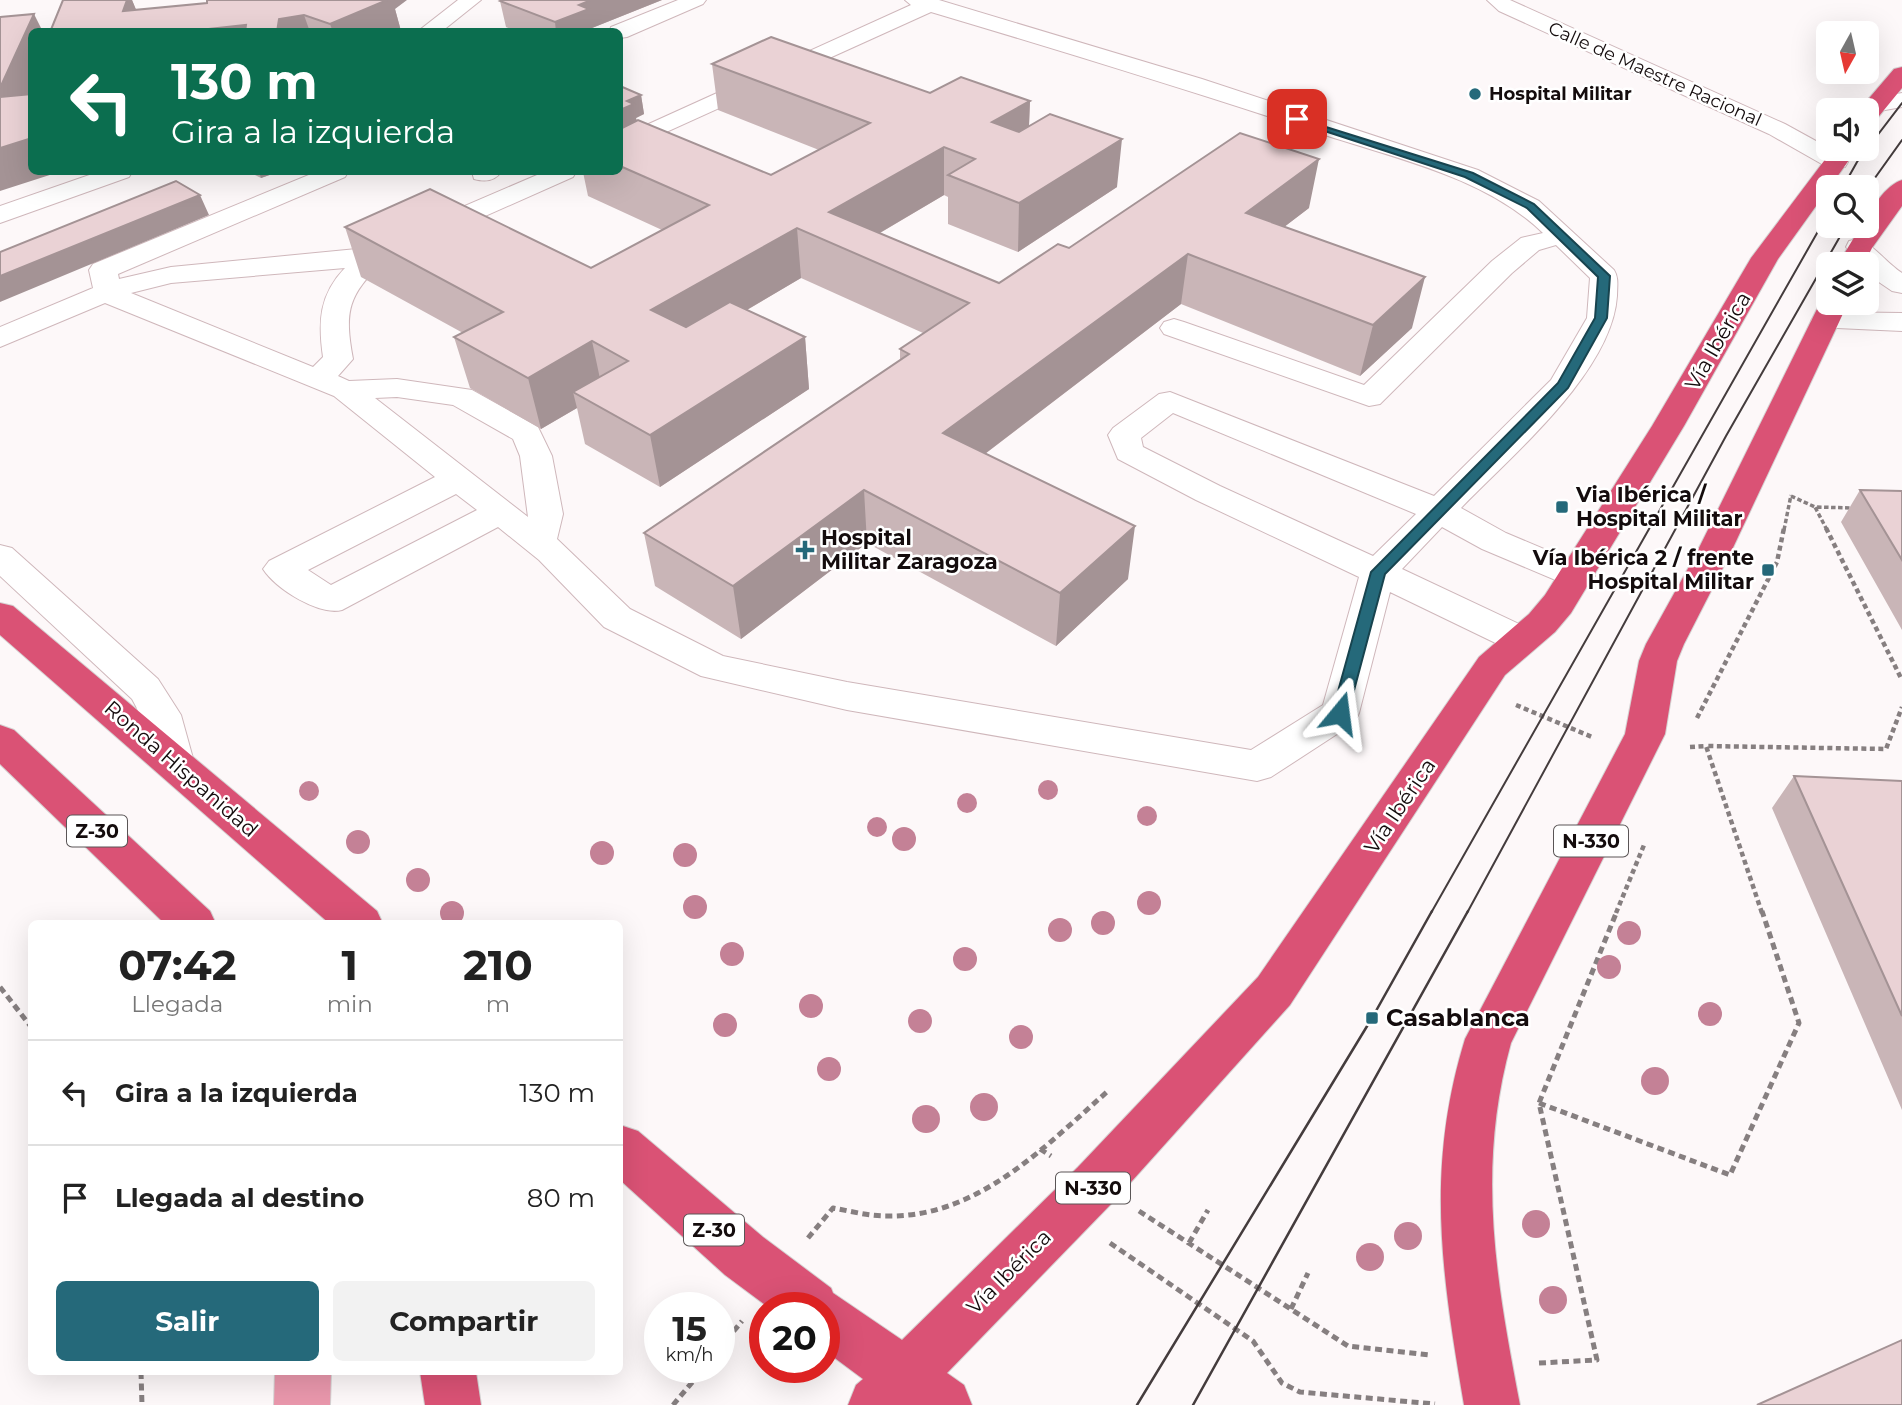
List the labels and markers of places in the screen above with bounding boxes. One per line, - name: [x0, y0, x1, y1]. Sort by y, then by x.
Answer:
- place label: Hospital Militar: [1489, 83, 1632, 105]
- marker: Hospital Militar: [1467, 86, 1483, 102]
- pin: [1267, 89, 1327, 149]
- place label: Via Ibérica / Hospital Militar: [1575, 482, 1742, 531]
- marker: Via Ibérica / Hospital Militar: [1554, 499, 1570, 515]
- place label: Hospital Militar Zaragoza: [821, 525, 998, 574]
- marker: Hospital Militar Zaragoza: [795, 540, 815, 560]
- place label: Vía Ibérica 2 / frente Hospital Militar: [1532, 545, 1754, 594]
- marker: Vía Ibérica 2 / frente Hospital Militar: [1760, 562, 1776, 578]
- place label: Casablanca: [1386, 1003, 1530, 1032]
- marker: Casablanca: [1364, 1010, 1380, 1026]

